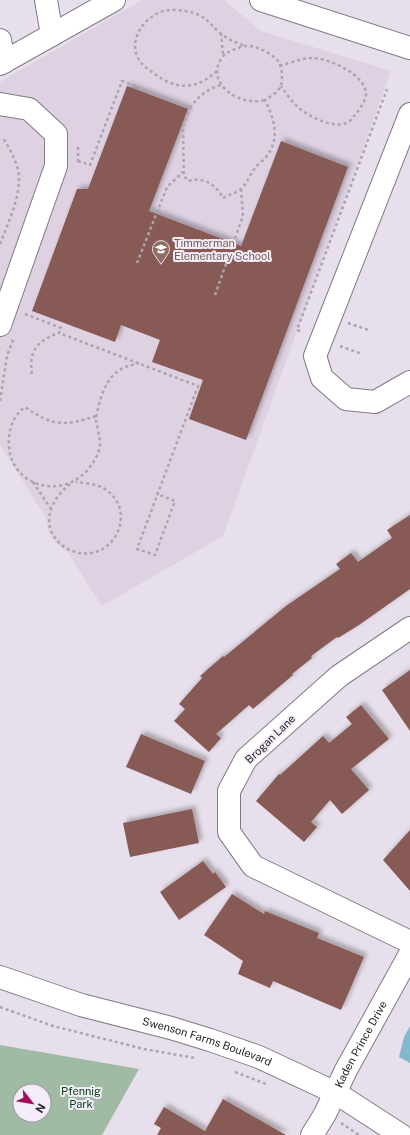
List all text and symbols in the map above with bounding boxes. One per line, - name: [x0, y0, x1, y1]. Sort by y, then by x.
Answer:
- place label: Timmerman Elementary School: [174, 237, 271, 262]
- school or university icon: Timmerman Elementary School: [151, 239, 171, 264]
- street label: Brogan Lane: [243, 712, 297, 766]
- street label: Kaden Prince Drive: [332, 999, 389, 1090]
- street label: Swenson Farms Boulevard: [141, 1015, 274, 1068]
- north arrow: [12, 1083, 52, 1123]
- park label: Pfennig Park: [61, 1085, 101, 1110]
- text: N: [33, 1101, 48, 1115]

